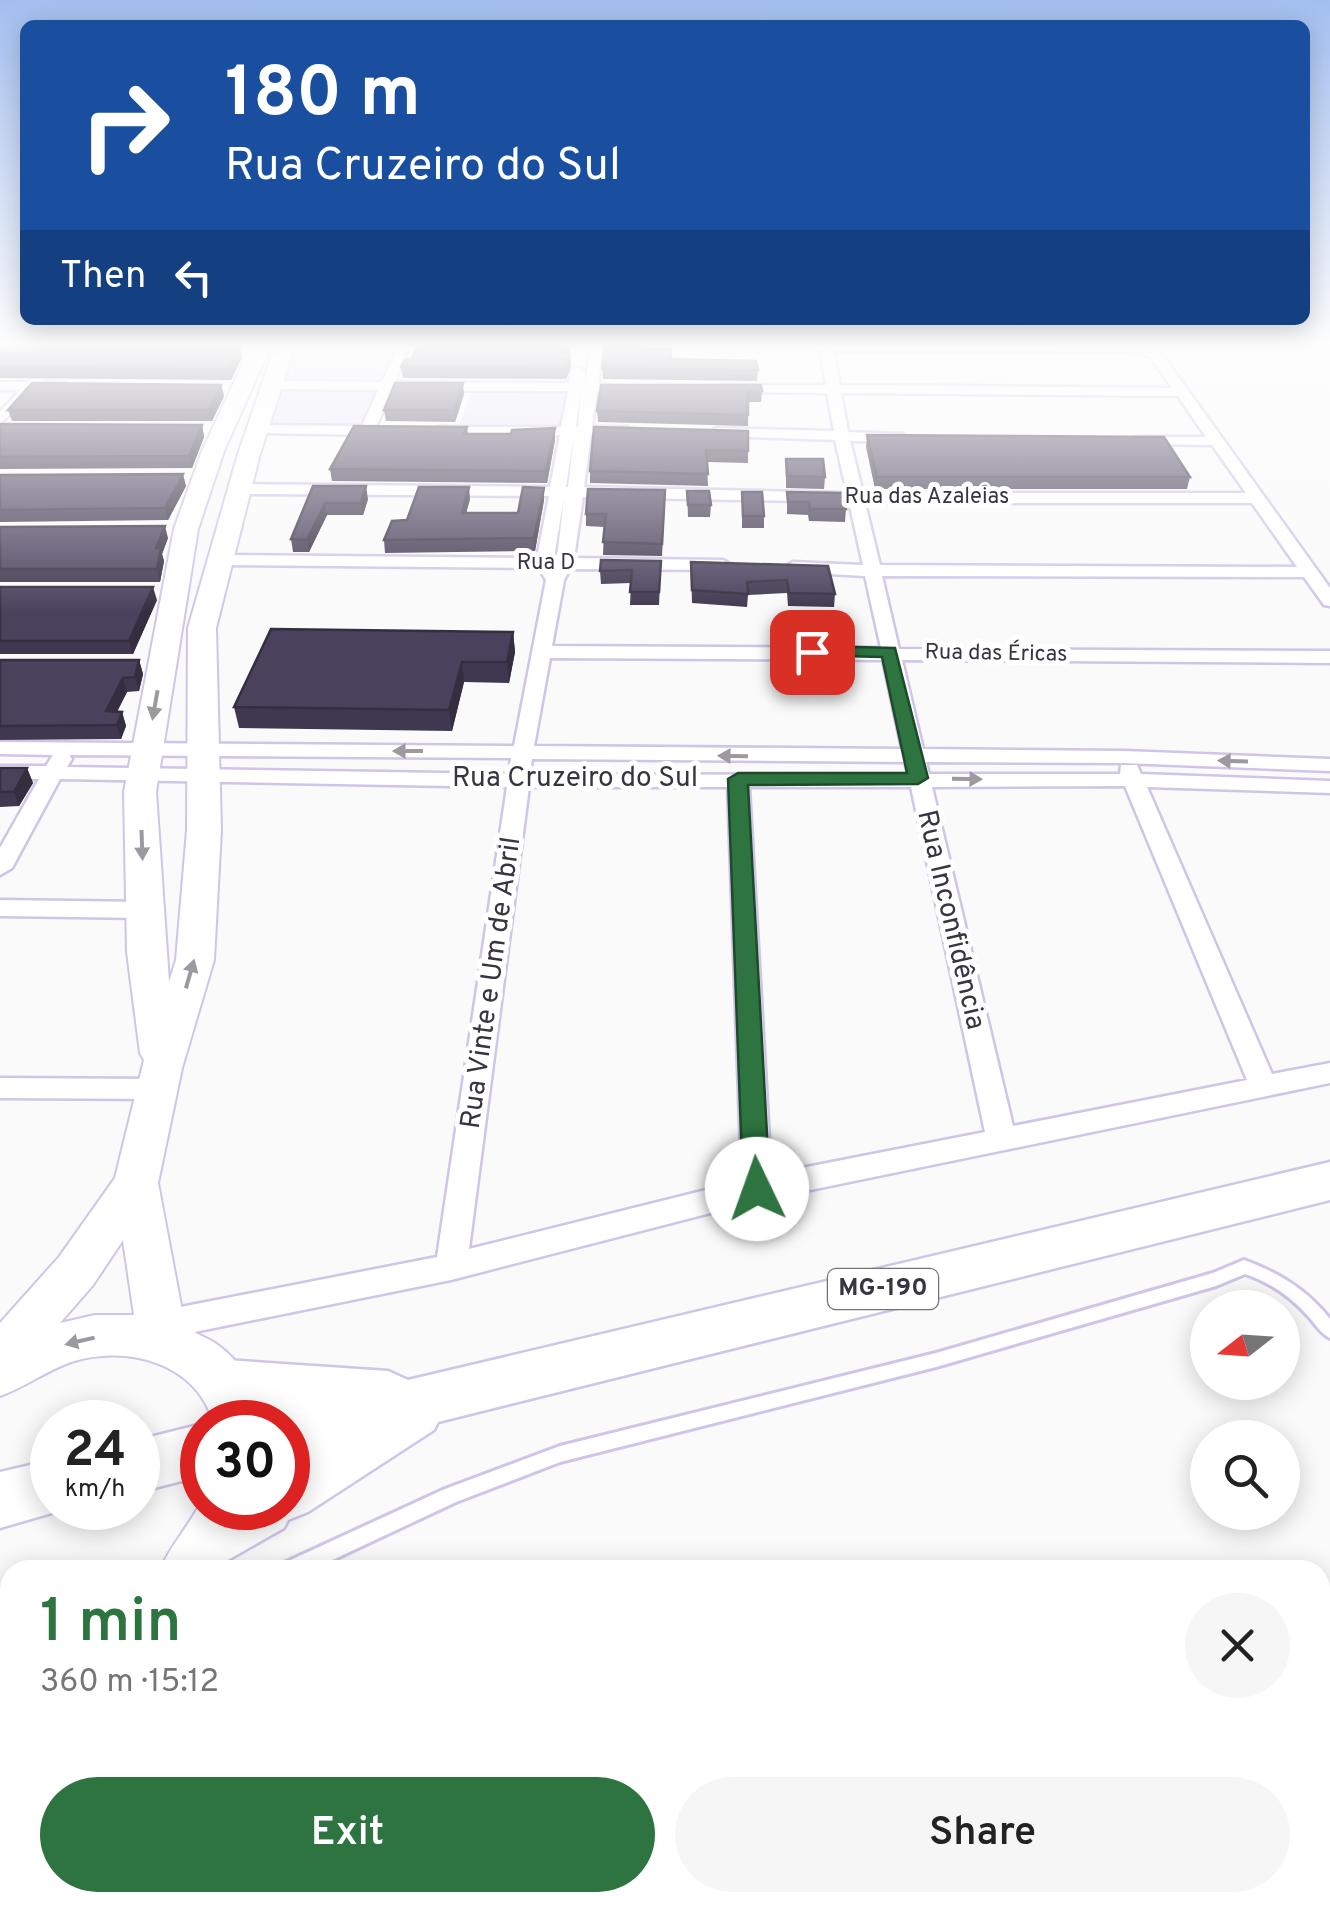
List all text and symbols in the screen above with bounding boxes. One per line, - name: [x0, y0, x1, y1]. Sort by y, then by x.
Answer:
- text: 180 m: [225, 52, 421, 141]
- icon: right: [60, 60, 190, 190]
- text: Rua Cruzeiro do Sul: [225, 139, 621, 196]
- icon: left: [166, 250, 221, 305]
- text: Then: [60, 253, 146, 302]
- street label: Rua das Azaleias: [845, 484, 1009, 511]
- street label: Rua D: [517, 550, 575, 577]
- pin: [770, 610, 855, 695]
- icon: arrive: [785, 625, 840, 680]
- street label: Rua das Éricas: [924, 637, 1068, 669]
- one-way arrow: [147, 690, 162, 721]
- one-way arrow: [391, 743, 423, 759]
- one-way arrow: [716, 747, 748, 763]
- one-way arrow: [1216, 753, 1248, 769]
- street label: Rua Cruzeiro do Sul: [452, 761, 698, 797]
- one-way arrow: [952, 771, 984, 787]
- street label: Rua Inconfidência: [907, 807, 993, 1033]
- one-way arrow: [134, 830, 150, 862]
- street label: Rua Vinte e Um de Abril: [454, 835, 530, 1131]
- one-way arrow: [183, 958, 199, 989]
- position arrow: [705, 1137, 809, 1241]
- road number: MG-190: [828, 1269, 938, 1309]
- north arrow: [1190, 1290, 1300, 1400]
- map controls: [1190, 1290, 1300, 1530]
- one-way arrow: [64, 1334, 95, 1349]
- speed limit sign: 30: [180, 1400, 310, 1530]
- button: search: [1190, 1420, 1300, 1530]
- text: 24: [64, 1421, 126, 1484]
- text: km/h: [65, 1474, 125, 1506]
- text: 1 min: [40, 1587, 181, 1663]
- button: close: [1185, 1593, 1290, 1698]
- text: 360 m · 15:12: [40, 1663, 219, 1703]
- button: Exit: [40, 1777, 655, 1892]
- button: Share: [675, 1777, 1290, 1892]

